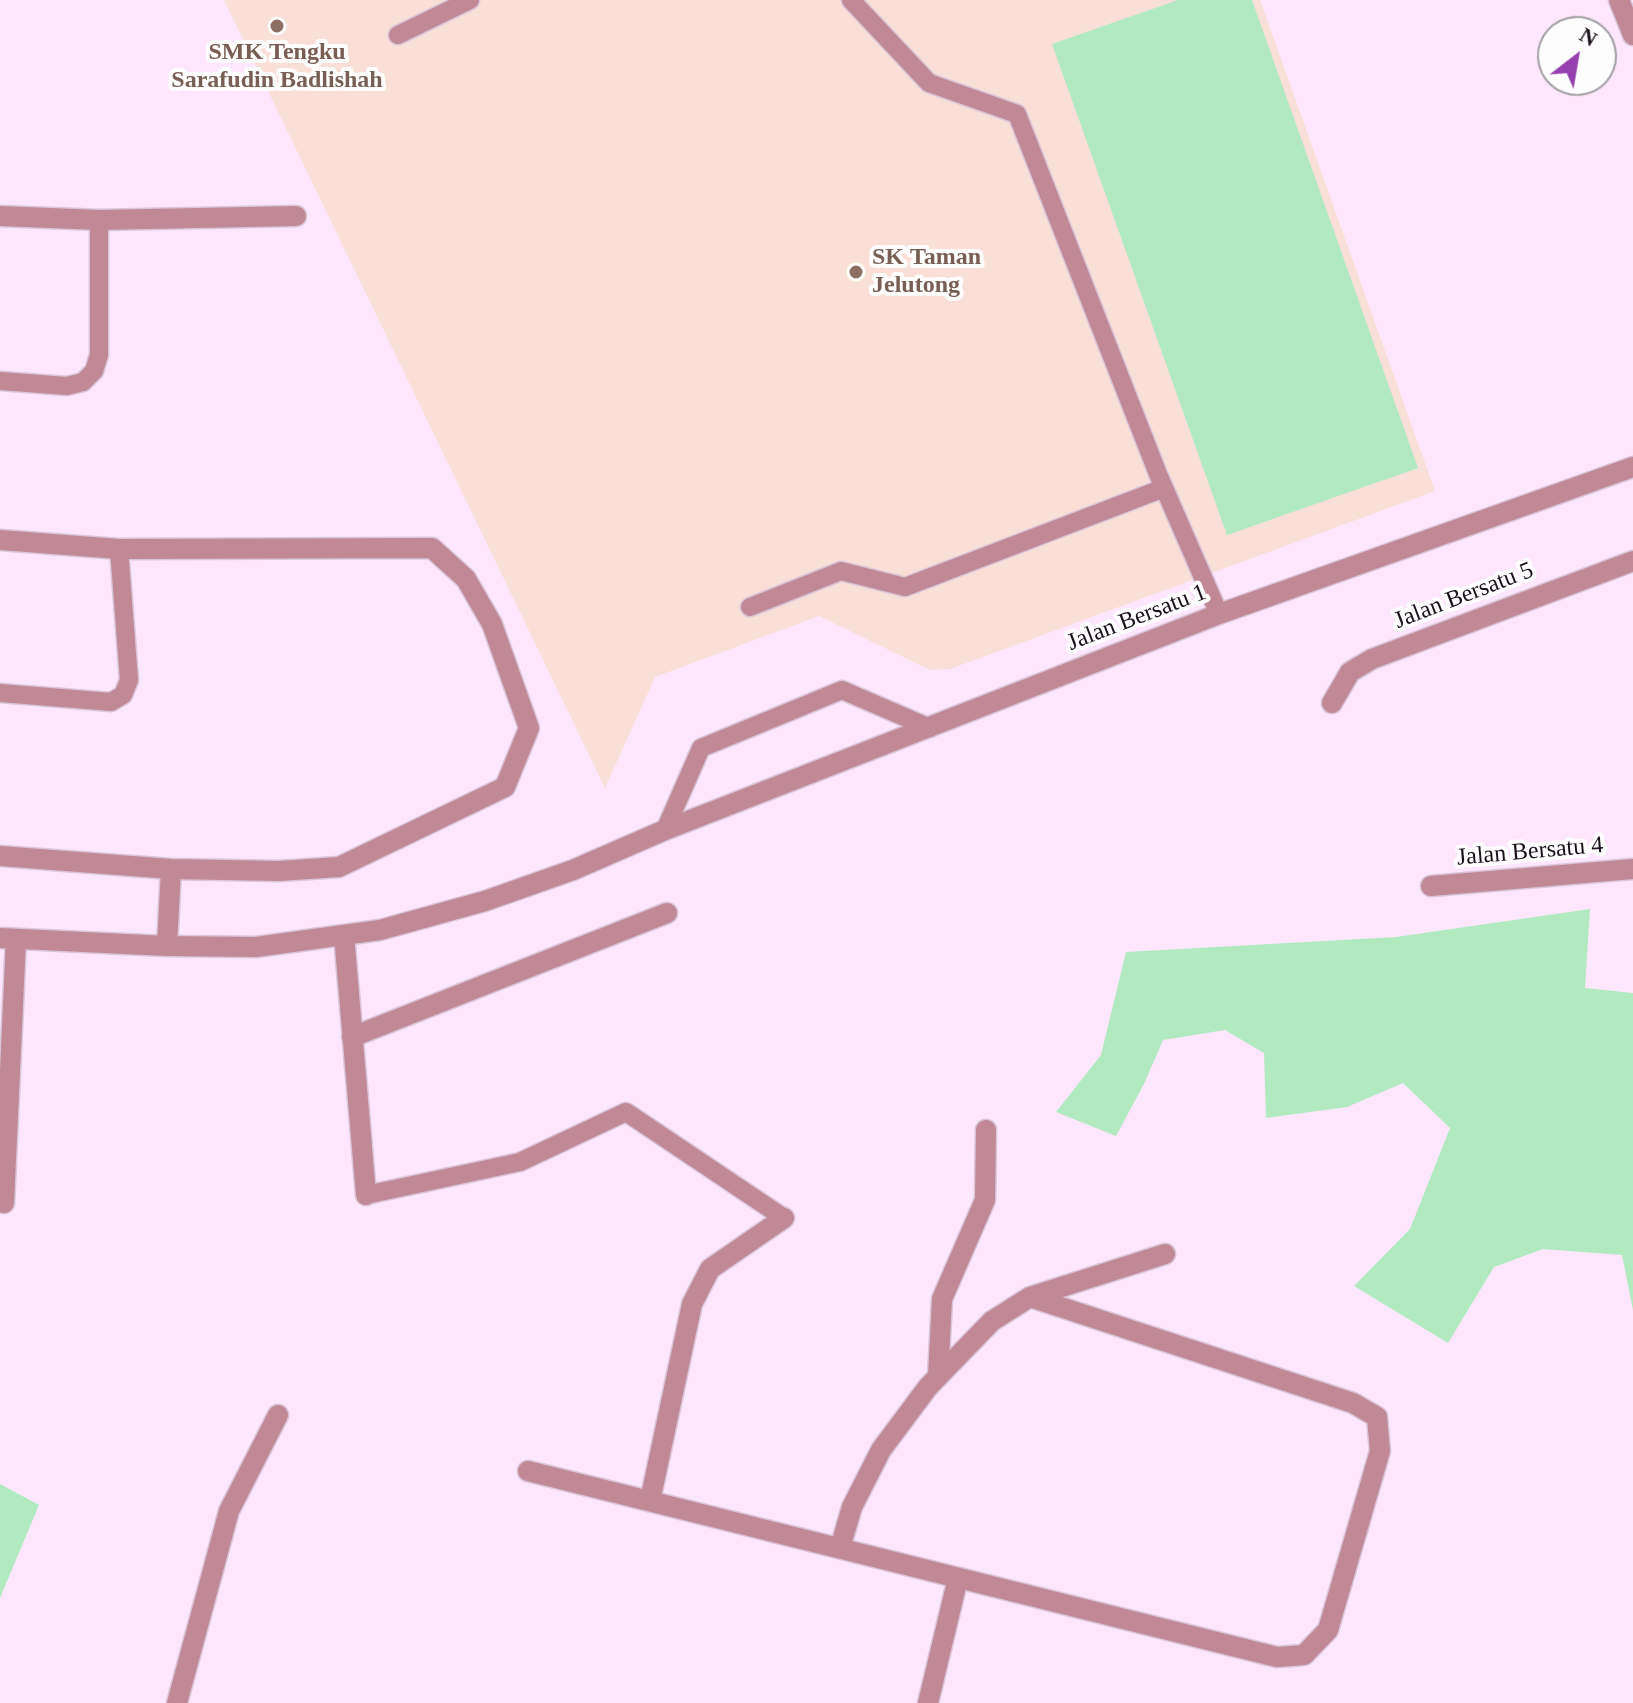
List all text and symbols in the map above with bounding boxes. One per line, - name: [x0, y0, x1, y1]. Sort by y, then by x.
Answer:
- north arrow: [1537, 16, 1617, 96]
- marker: SMK Tengku Sarafudin Badlishah: [268, 17, 286, 35]
- text: N: [1575, 22, 1602, 52]
- place label: SMK Tengku Sarafudin Badlishah: [171, 39, 383, 95]
- place label: SK Taman Jelutong: [872, 244, 981, 300]
- marker: SK Taman Jelutong: [847, 263, 865, 281]
- street label: Jalan Bersatu 5: [1390, 556, 1538, 636]
- street label: Jalan Bersatu 1: [1063, 578, 1211, 658]
- street label: Jalan Bersatu 4: [1456, 831, 1604, 873]

